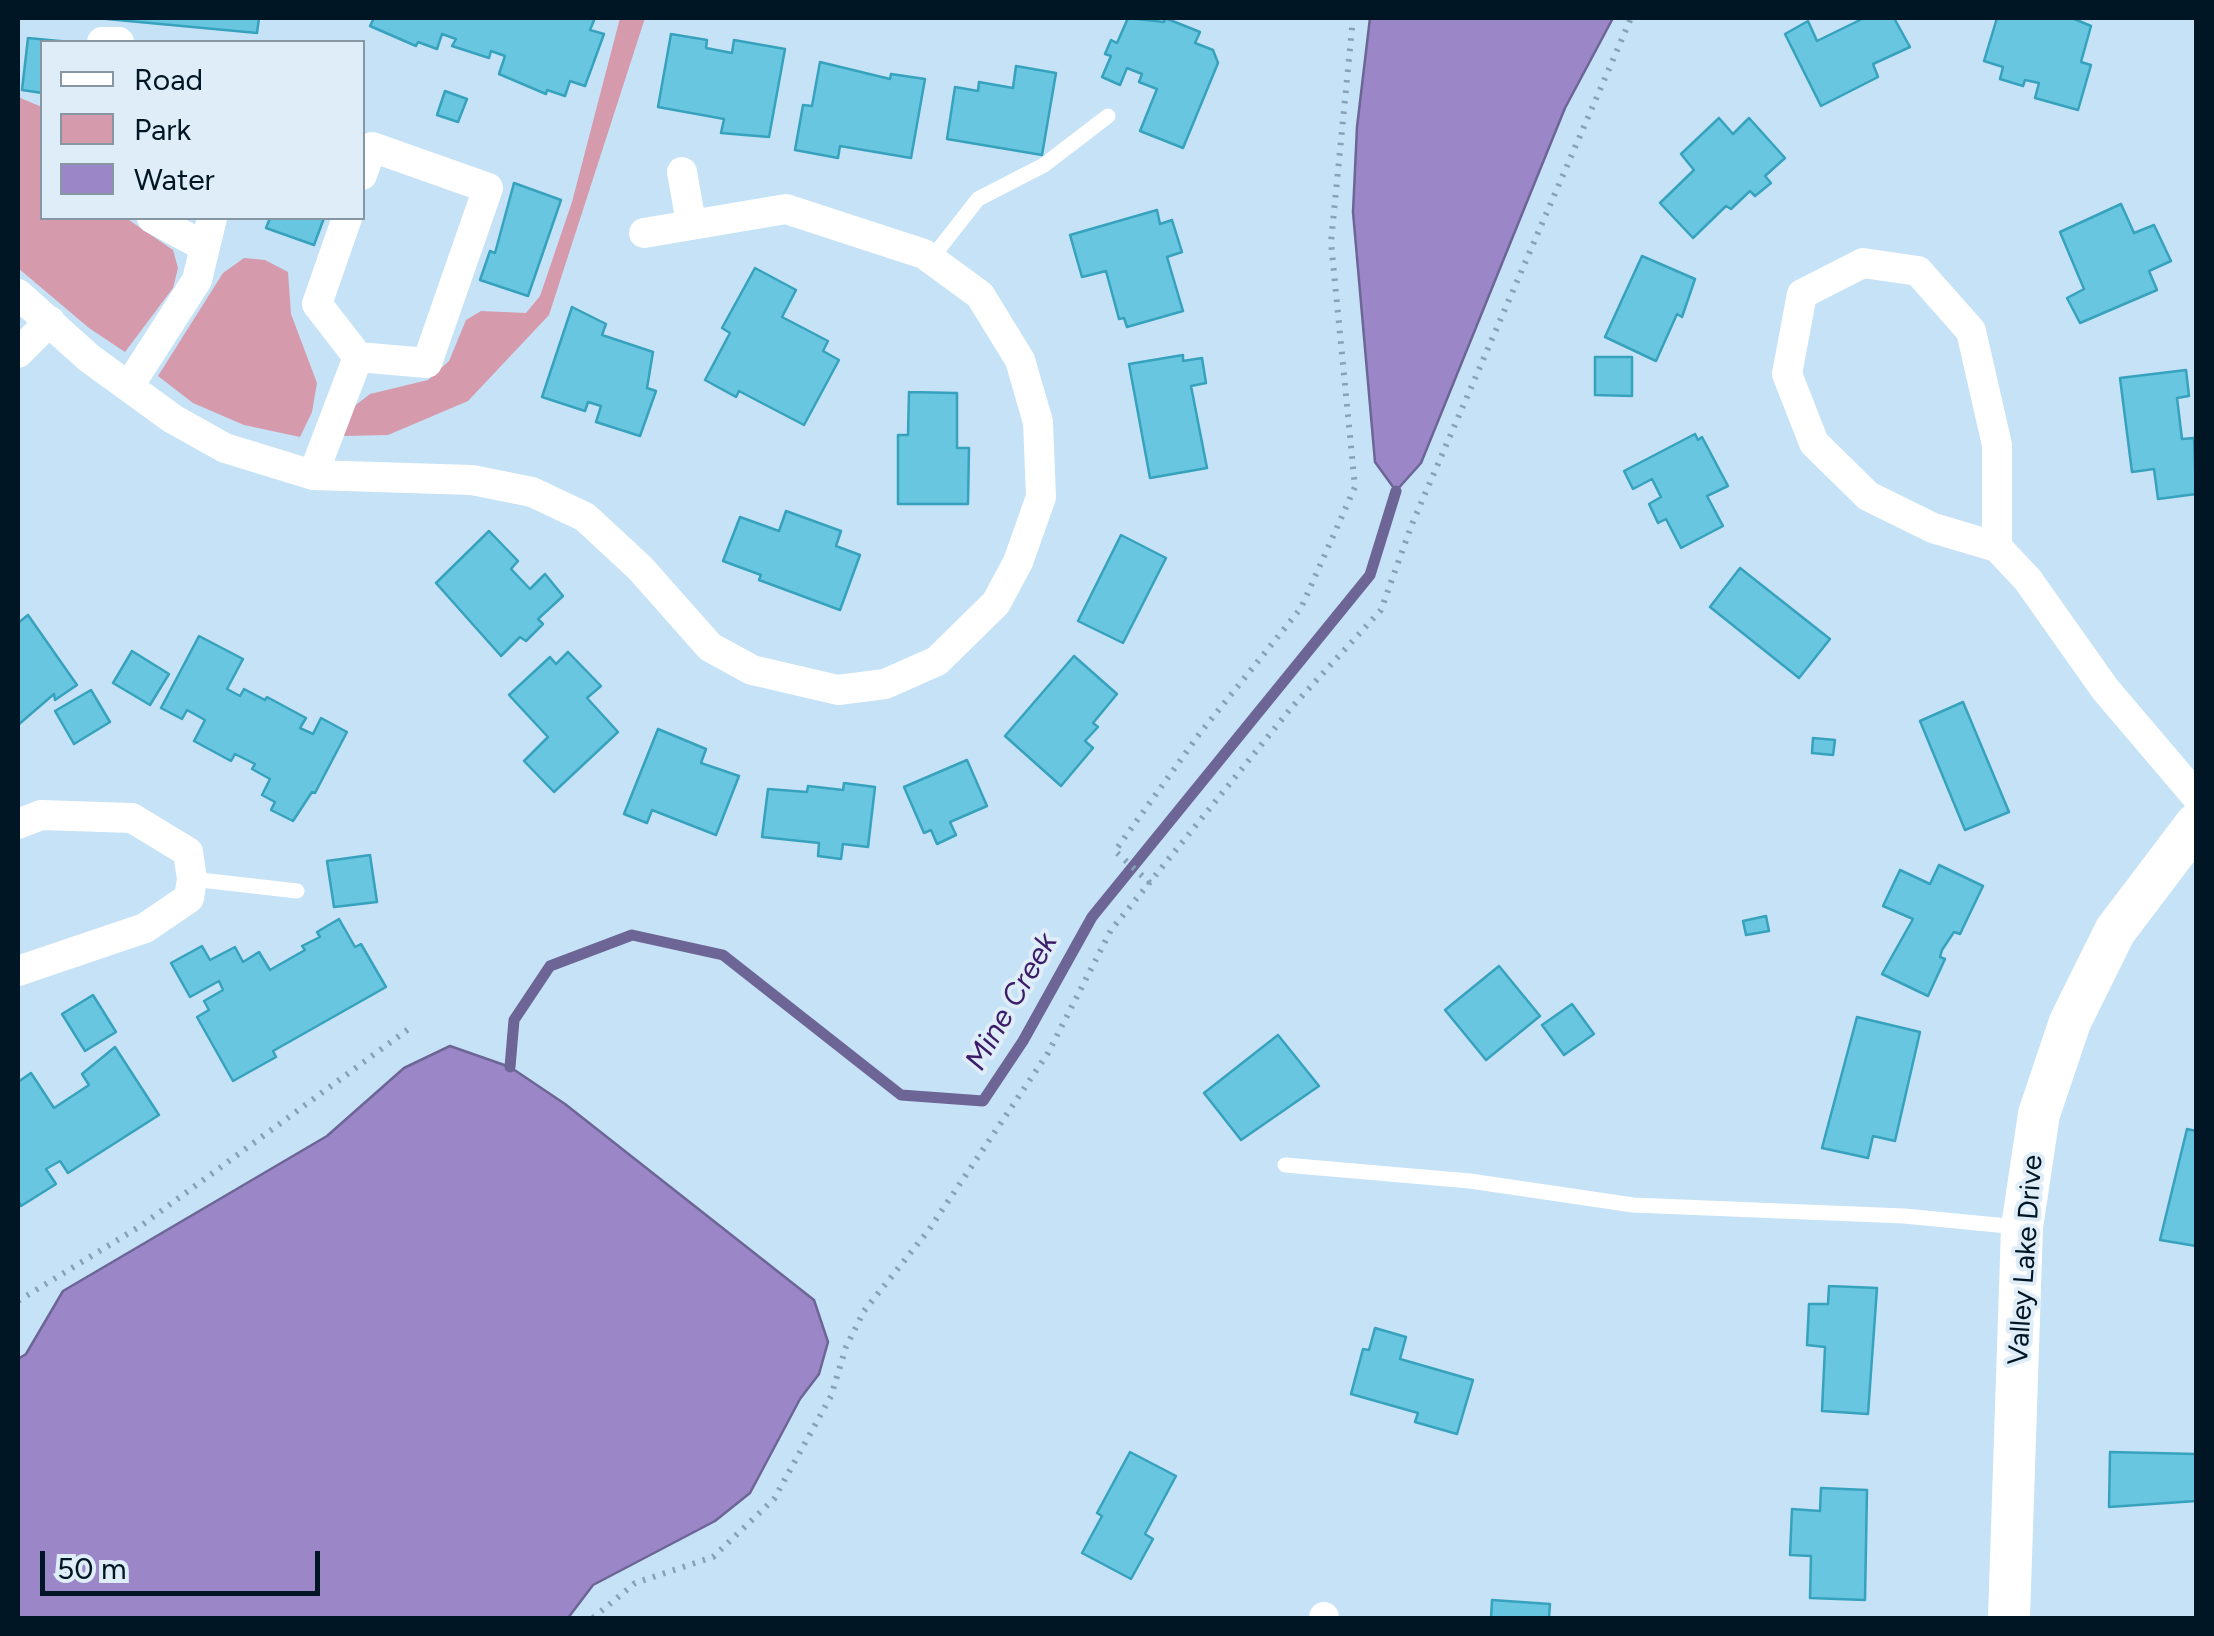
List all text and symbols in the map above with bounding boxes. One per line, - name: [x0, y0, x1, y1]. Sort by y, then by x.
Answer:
- legend: [40, 40, 365, 220]
- text: Road: [134, 61, 203, 98]
- text: Park: [134, 111, 191, 148]
- text: Water: [134, 161, 215, 198]
- water label: Mine Creek: [958, 927, 1066, 1077]
- street label: Valley Lake Drive: [2002, 1154, 2050, 1366]
- scale bar: [45, 1531, 325, 1593]
- text: 50 m: [57, 1550, 126, 1587]

